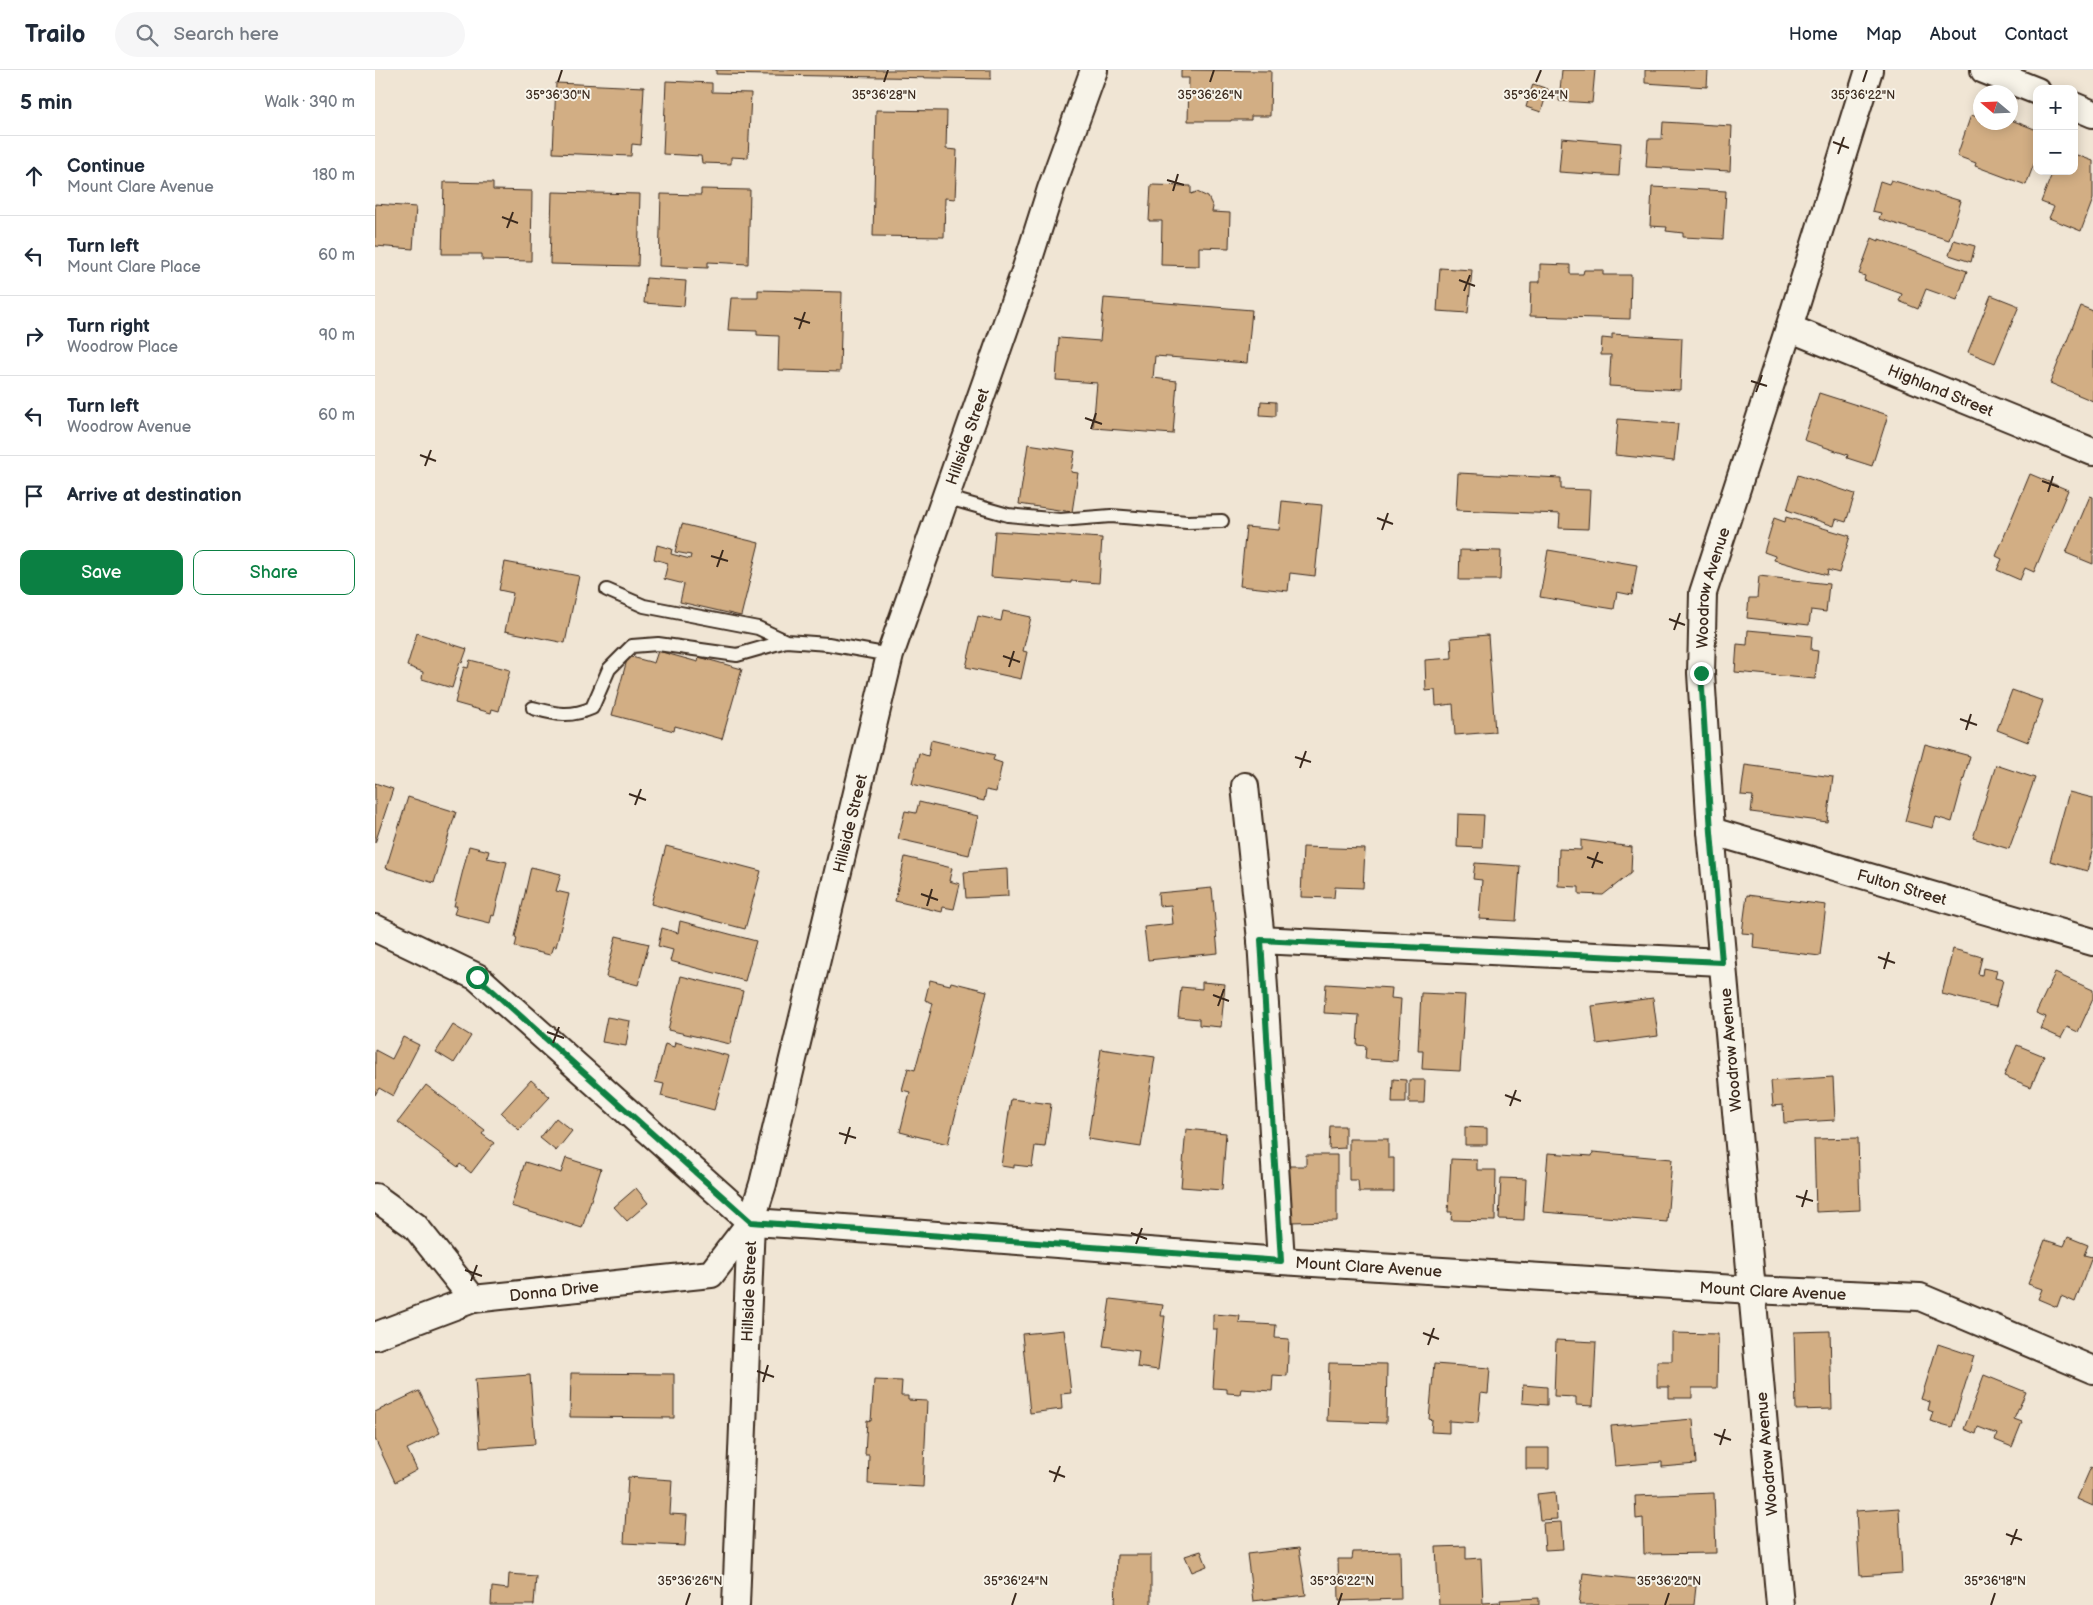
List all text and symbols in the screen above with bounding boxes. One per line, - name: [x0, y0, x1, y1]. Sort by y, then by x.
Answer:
- search box: [115, 12, 465, 57]
- text: Trailo: [25, 20, 85, 49]
- icon: search: [133, 21, 161, 49]
- text: Search here: [173, 23, 279, 46]
- text: Home: [1789, 24, 1838, 45]
- text: Map: [1866, 24, 1902, 45]
- text: About: [1930, 24, 1977, 45]
- text: Contact: [2005, 24, 2068, 45]
- north arrow: [1973, 85, 2018, 130]
- map controls: [2033, 85, 2078, 175]
- button: +: [2033, 85, 2078, 130]
- text: 35°36'30"N: [526, 88, 590, 103]
- text: 35°36'28"N: [852, 88, 916, 103]
- text: 35°36'26"N: [1178, 88, 1242, 103]
- text: 35°36'24"N: [1504, 88, 1568, 103]
- text: 35°36'22"N: [1831, 88, 1895, 103]
- text: 5 min: [20, 90, 73, 115]
- text: Walk · 390 m: [264, 93, 355, 112]
- button: −: [2033, 130, 2078, 175]
- text: Continue: [67, 155, 145, 178]
- icon: ahead: [20, 162, 48, 190]
- text: 180 m: [313, 166, 355, 185]
- text: Mount Clare Avenue: [67, 178, 214, 197]
- text: Turn left: [67, 235, 139, 258]
- icon: left: [20, 242, 48, 270]
- text: 60 m: [318, 246, 355, 265]
- text: Mount Clare Place: [67, 258, 201, 277]
- text: Turn right: [67, 315, 150, 338]
- icon: right: [20, 322, 48, 350]
- text: 90 m: [319, 326, 355, 345]
- text: Woodrow Place: [67, 338, 178, 357]
- street label: Highland Street: [1885, 361, 1996, 421]
- street label: Hillside Street: [943, 386, 994, 488]
- text: Turn left: [67, 395, 139, 418]
- icon: left: [20, 402, 48, 430]
- text: 60 m: [318, 406, 355, 425]
- text: Woodrow Avenue: [67, 418, 191, 437]
- icon: arrive: [20, 482, 48, 510]
- text: Arrive at destination: [67, 484, 242, 507]
- street label: Woodrow Avenue: [1694, 525, 1735, 649]
- button: Save: [20, 550, 183, 595]
- button: Share: [193, 550, 355, 595]
- route end: [1690, 662, 1713, 685]
- street label: Hillside Street: [830, 772, 872, 875]
- street label: Fulton Street: [1855, 866, 1949, 910]
- route start: [466, 966, 489, 989]
- street label: Woodrow Avenue: [1717, 987, 1746, 1113]
- street label: Hillside Street: [738, 1240, 761, 1342]
- street label: Mount Clare Avenue: [1295, 1254, 1443, 1282]
- street label: Donna Drive: [508, 1278, 600, 1306]
- street label: Mount Clare Avenue: [1699, 1279, 1847, 1305]
- street label: Woodrow Avenue: [1753, 1391, 1782, 1517]
- text: 35°36'26"N: [658, 1574, 722, 1589]
- text: 35°36'24"N: [984, 1574, 1048, 1589]
- text: 35°36'22"N: [1310, 1574, 1374, 1589]
- text: 35°36'20"N: [1637, 1574, 1701, 1589]
- text: 35°36'18"N: [1964, 1574, 2026, 1589]

